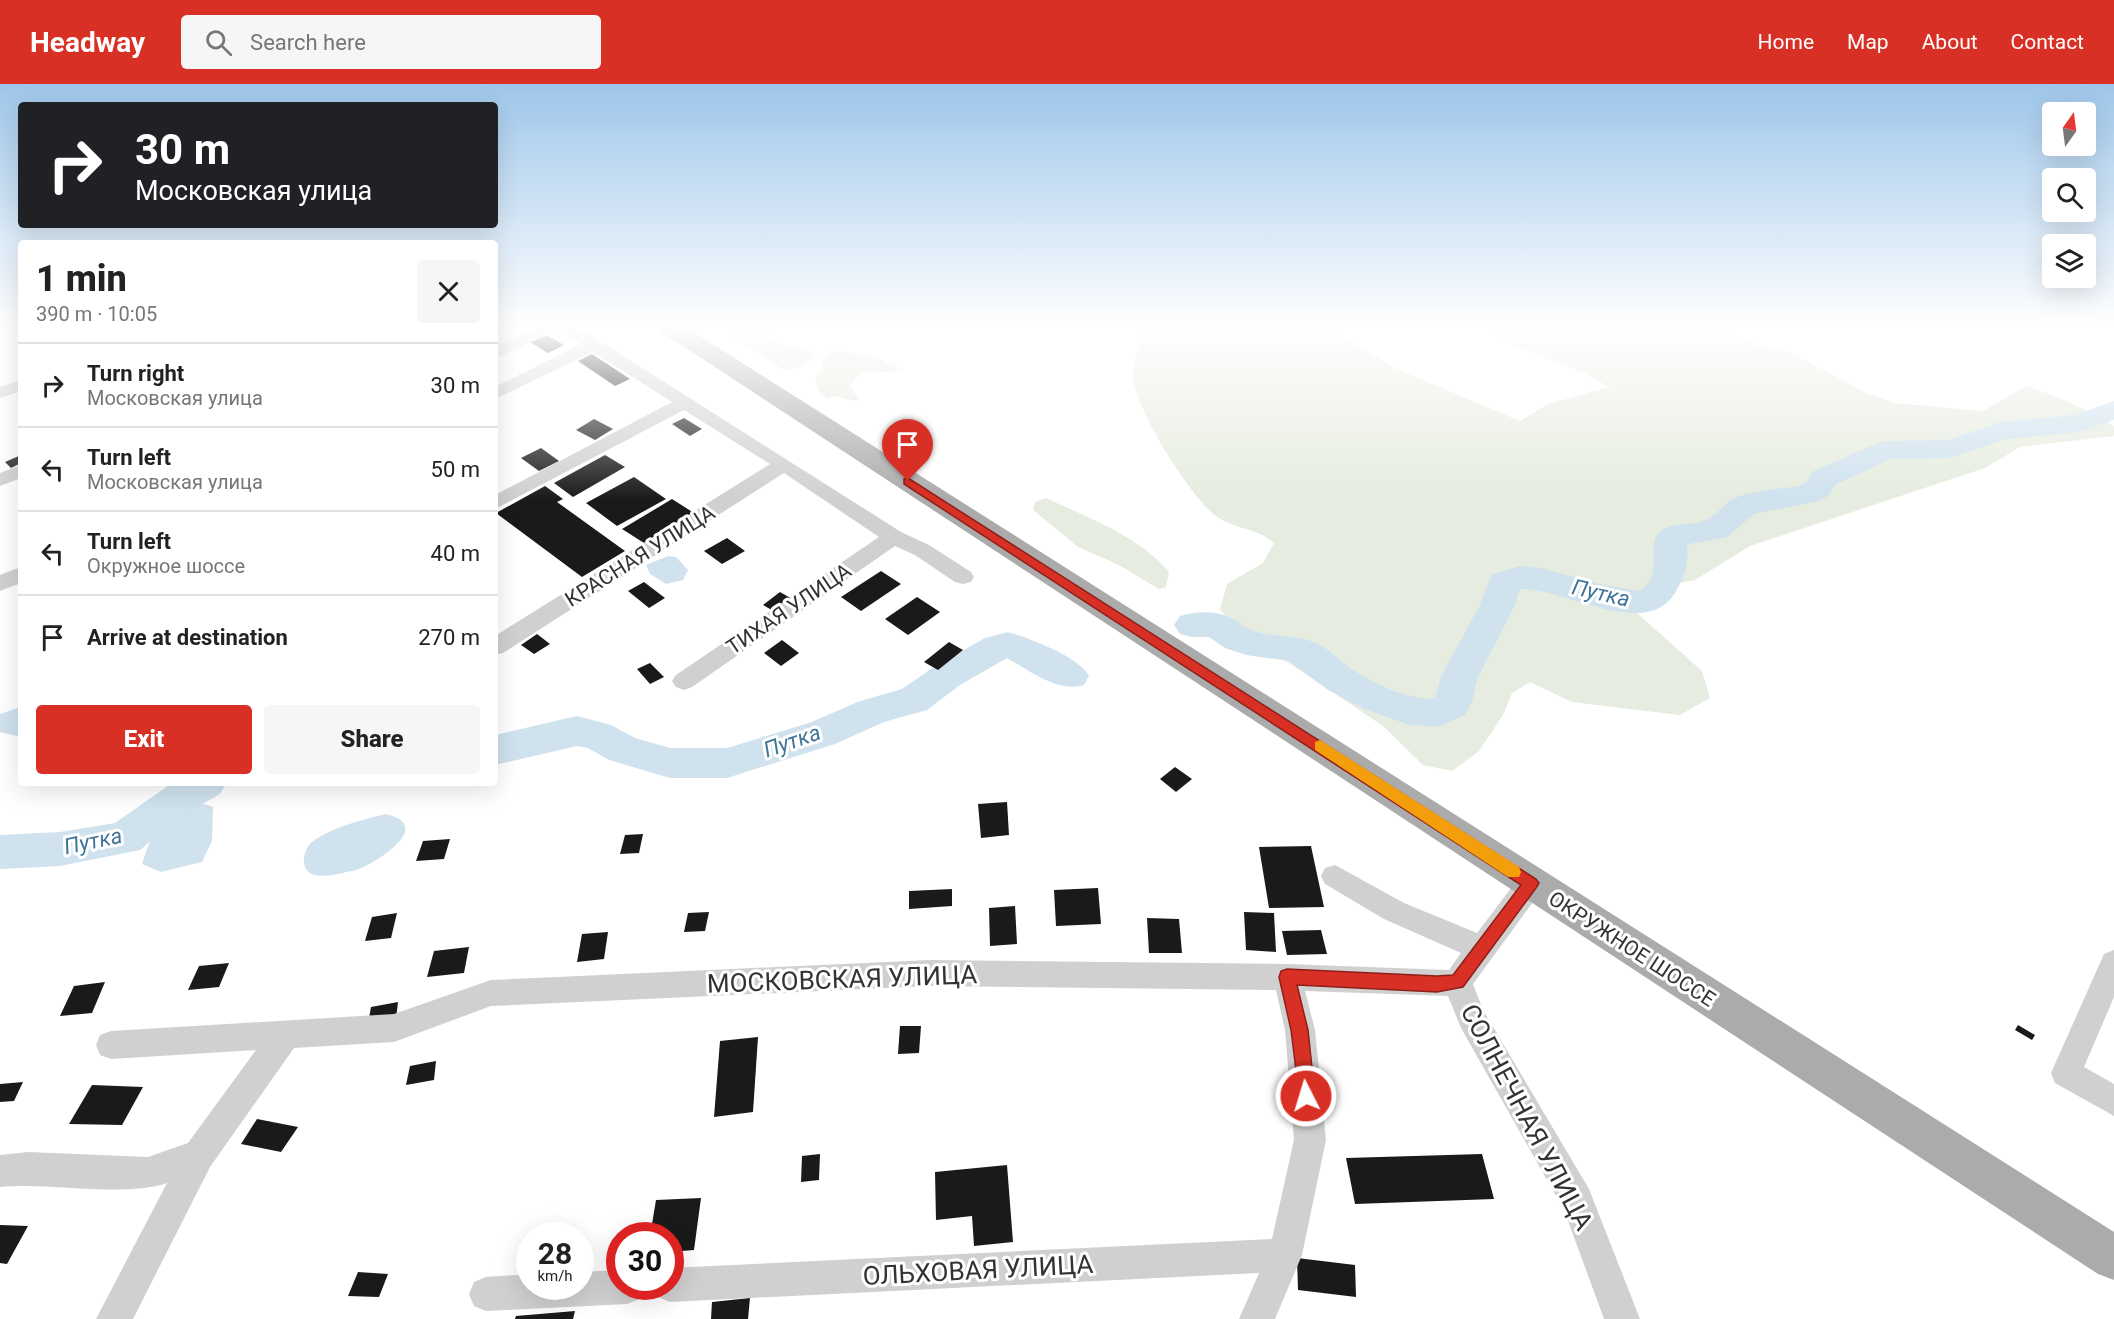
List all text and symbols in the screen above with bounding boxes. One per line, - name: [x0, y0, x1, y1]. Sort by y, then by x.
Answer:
- search box: [181, 15, 601, 69]
- text: Headway: [30, 26, 145, 59]
- icon: search: [202, 26, 235, 59]
- text: Search here: [250, 30, 366, 55]
- text: Home: [1758, 30, 1814, 54]
- text: Map: [1847, 30, 1889, 54]
- text: About: [1922, 30, 1978, 54]
- text: Contact: [2011, 30, 2084, 54]
- north arrow: [2042, 102, 2096, 156]
- map controls: [2042, 102, 2096, 288]
- text: 30 m: [135, 125, 230, 174]
- icon: right: [36, 126, 114, 204]
- button: search: [2042, 168, 2096, 222]
- text: Московская улица: [135, 175, 372, 207]
- button: layers: [2042, 234, 2096, 288]
- text: 1 min: [36, 258, 127, 300]
- button: close: [417, 260, 480, 323]
- text: 390 m · 10:05: [36, 302, 157, 326]
- text: Turn right: [87, 361, 184, 386]
- icon: right: [36, 369, 69, 402]
- text: 30 m: [431, 373, 480, 398]
- text: Московская улица: [87, 386, 263, 410]
- pin: [882, 419, 933, 481]
- icon: arrive: [891, 428, 924, 461]
- text: Turn left: [87, 445, 171, 470]
- icon: left: [36, 453, 69, 486]
- text: 50 m: [431, 457, 480, 482]
- text: Московская улица: [87, 470, 263, 494]
- street label: КРАСНАЯ УЛИЦА: [561, 500, 719, 612]
- text: Turn left: [87, 529, 171, 554]
- icon: left: [36, 537, 69, 570]
- text: 40 m: [431, 541, 480, 566]
- text: Окружное шоссе: [87, 554, 245, 578]
- street label: ТИХАЯ УЛИЦА: [722, 558, 856, 659]
- water label: Путка: [1570, 574, 1632, 612]
- icon: arrive: [36, 621, 69, 654]
- text: Arrive at destination: [87, 625, 288, 650]
- text: 270 m: [418, 625, 480, 650]
- button: Exit: [36, 705, 252, 774]
- button: Share: [264, 705, 480, 774]
- water label: Путка: [760, 720, 824, 762]
- water label: Путка: [62, 823, 124, 859]
- street label: ОКРУЖНОЕ ШОССЕ: [1544, 886, 1720, 1012]
- street label: МОСКОВСКАЯ УЛИЦА: [706, 959, 978, 999]
- street label: СОЛНЕЧНАЯ УЛИЦА: [1455, 999, 1599, 1235]
- position arrow: [1274, 1064, 1338, 1128]
- speed limit sign: 30: [606, 1222, 684, 1300]
- text: 28: [538, 1236, 572, 1271]
- street label: ОЛЬХОВАЯ УЛИЦА: [862, 1249, 1094, 1291]
- text: km/h: [537, 1267, 573, 1285]

